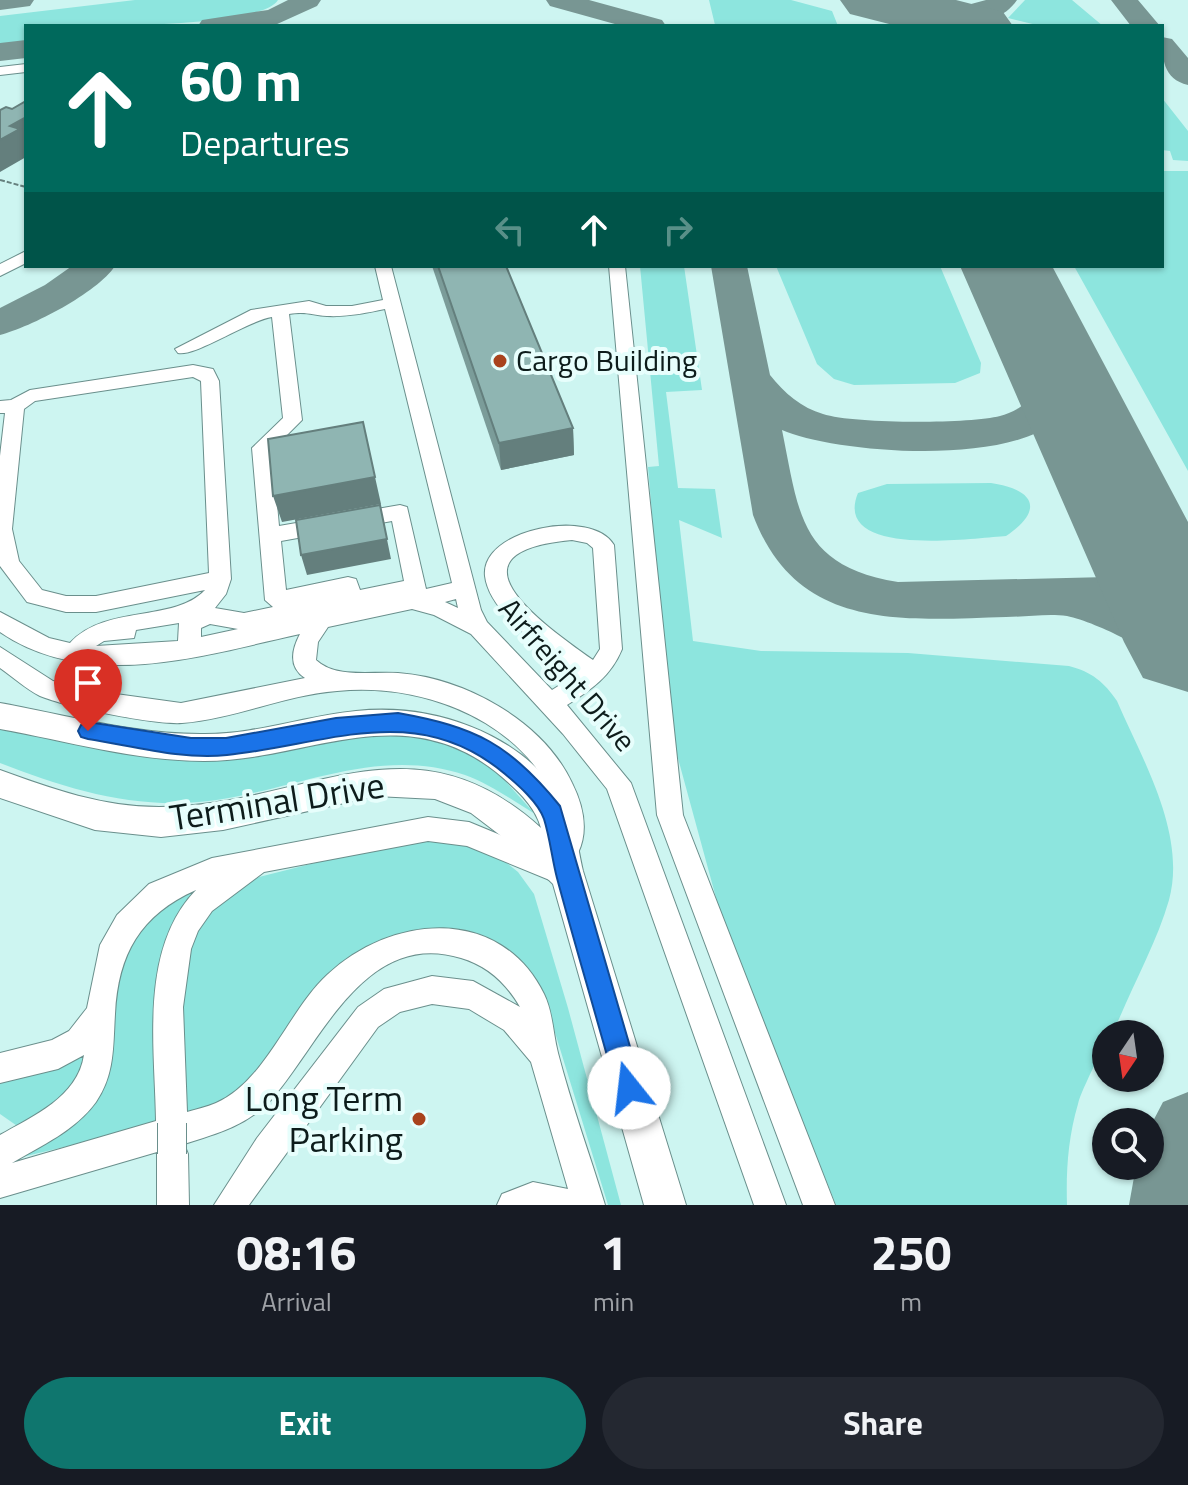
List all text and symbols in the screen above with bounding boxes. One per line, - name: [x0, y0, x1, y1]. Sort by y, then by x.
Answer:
- text: 60 m: [180, 38, 302, 123]
- icon: ahead: [48, 56, 152, 160]
- text: Departures: [180, 115, 350, 170]
- icon: left: [488, 208, 532, 252]
- icon: ahead: [572, 208, 616, 252]
- icon: right: [656, 208, 700, 252]
- place label: Cargo Building: [516, 337, 697, 383]
- marker: Cargo Building: [491, 352, 509, 370]
- street label: Airfreight Drive: [488, 587, 648, 761]
- pin: [54, 649, 122, 731]
- icon: arrive: [66, 661, 110, 705]
- street label: Terminal Drive: [166, 756, 388, 845]
- north arrow: [1092, 1020, 1164, 1092]
- map controls: [1092, 1020, 1164, 1180]
- position arrow: [587, 1046, 671, 1130]
- place label: Long Term Parking: [245, 1070, 403, 1166]
- button: search: [1092, 1108, 1164, 1180]
- marker: Long Term Parking: [410, 1110, 428, 1128]
- text: 08:16: [237, 1216, 356, 1289]
- text: 1: [600, 1216, 627, 1289]
- text: 250: [871, 1216, 951, 1289]
- text: Arrival: [261, 1282, 332, 1321]
- text: min: [593, 1282, 634, 1321]
- text: m: [900, 1282, 922, 1321]
- button: Exit: [24, 1377, 586, 1469]
- button: Share: [602, 1377, 1164, 1469]

